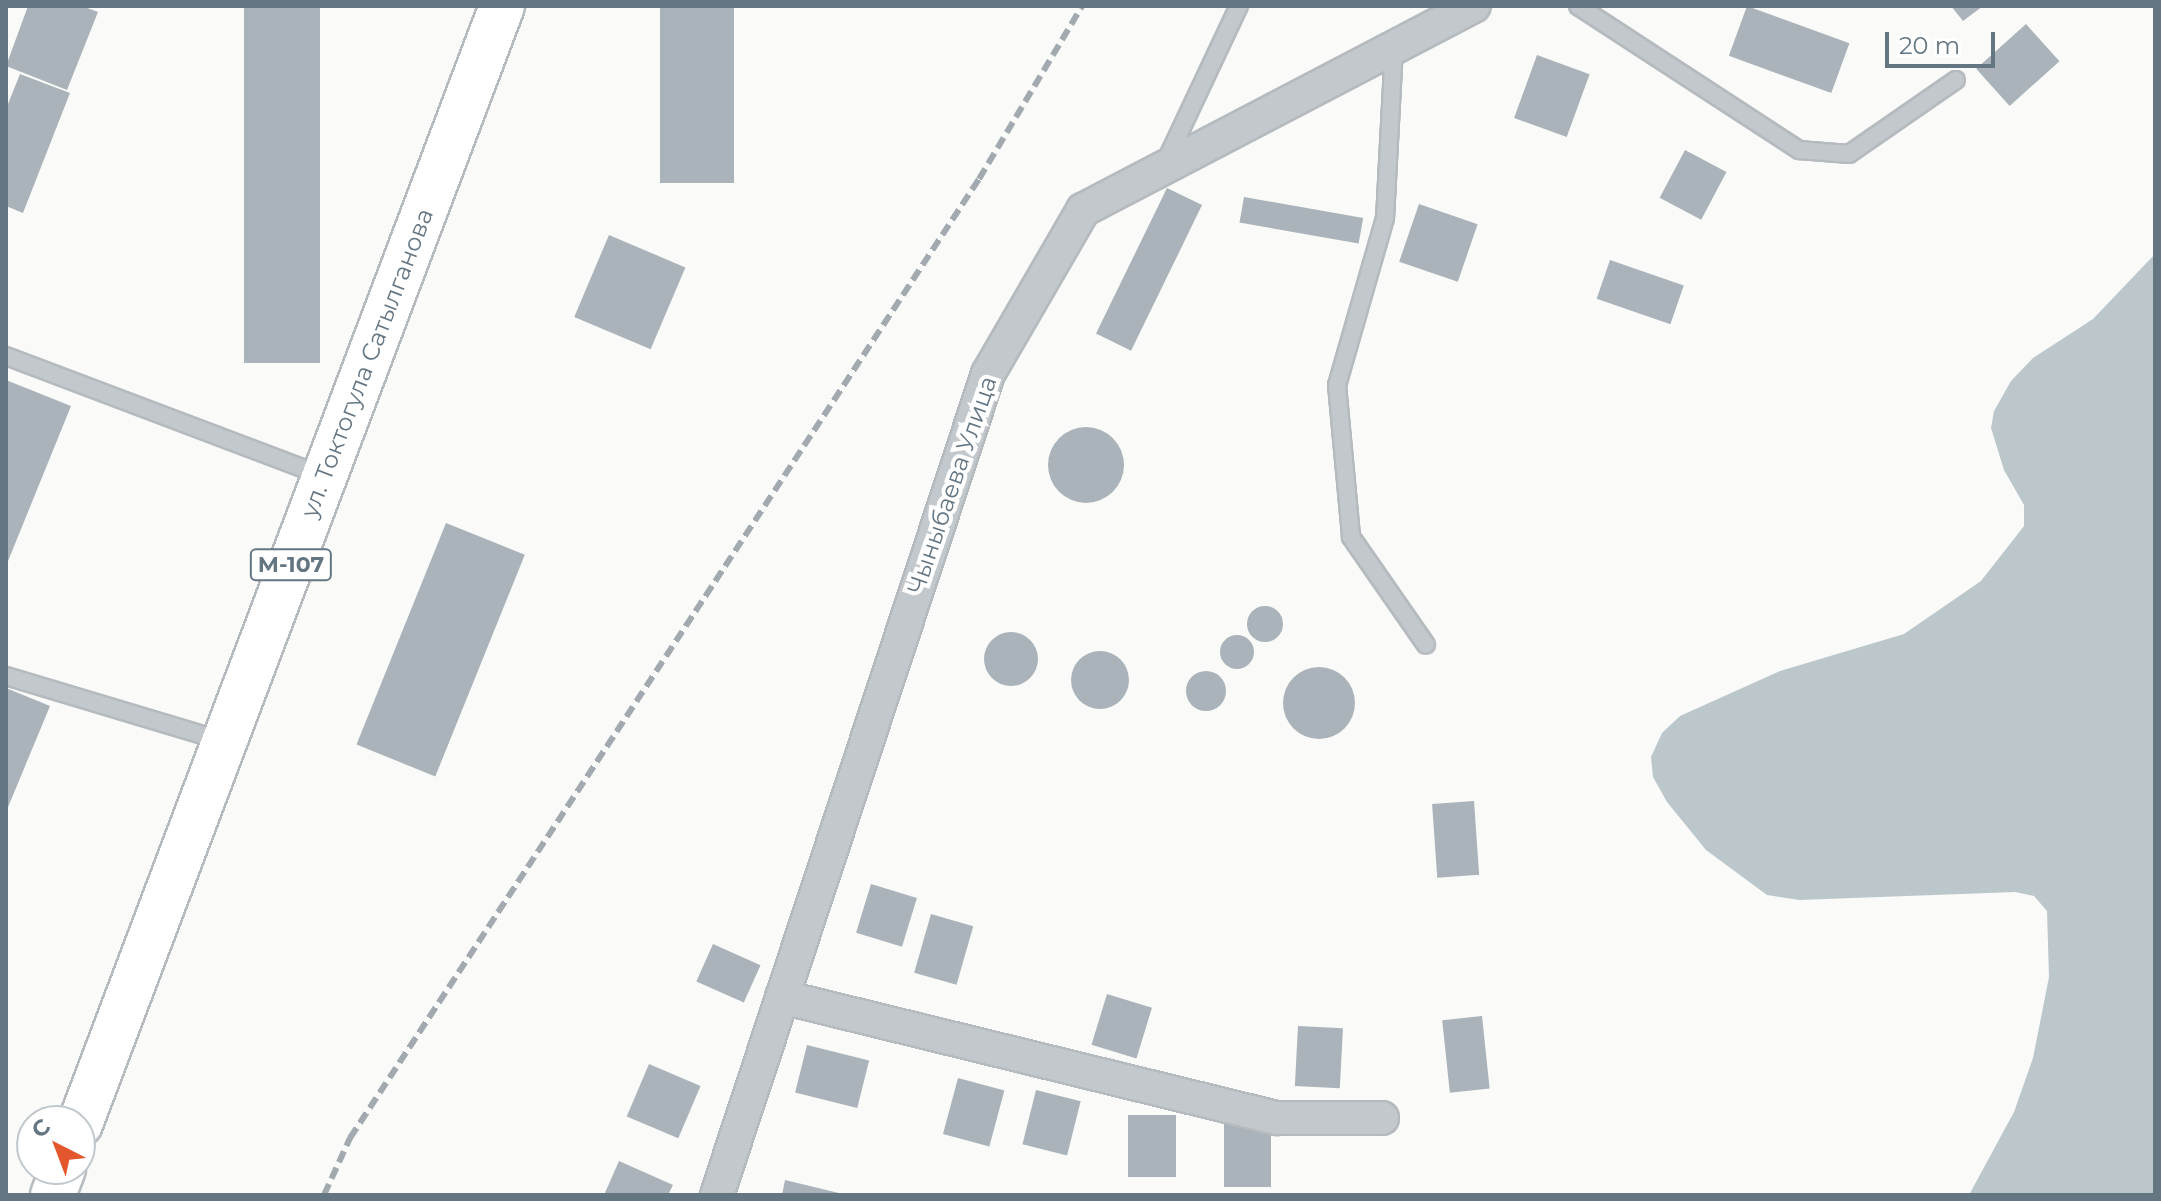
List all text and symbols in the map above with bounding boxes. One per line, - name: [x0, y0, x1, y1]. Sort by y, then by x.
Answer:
- scale bar: [1889, 16, 1999, 66]
- text: 20 m: [1899, 31, 1960, 60]
- street label: ул. Токтогула Сатылганова: [295, 204, 439, 522]
- street label: Чыныбаева Улица: [901, 373, 1003, 597]
- road number: М-107: [249, 547, 333, 583]
- north arrow: [16, 1105, 96, 1185]
- text: С: [26, 1113, 56, 1144]

